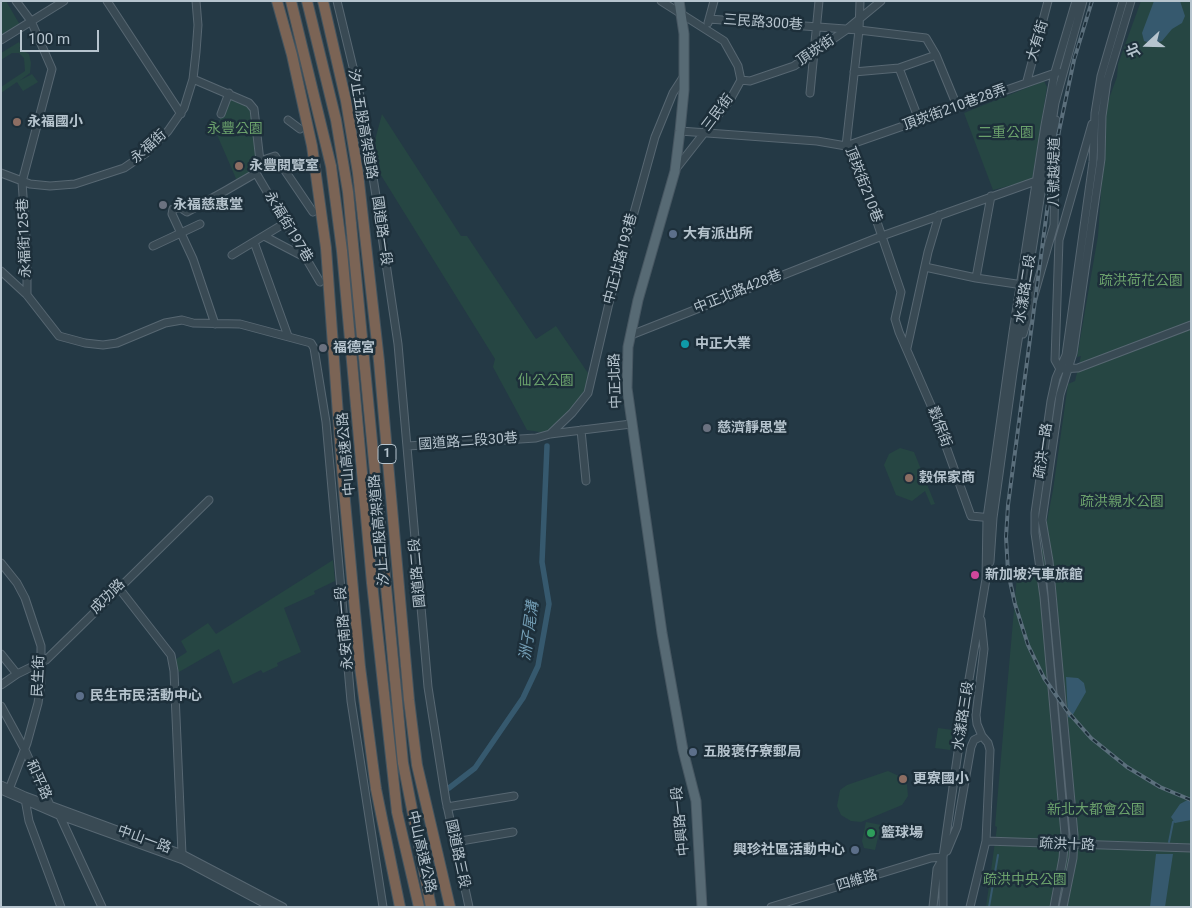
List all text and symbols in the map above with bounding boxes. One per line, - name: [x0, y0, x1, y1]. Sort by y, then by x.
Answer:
- street label: 三民路300巷: [723, 12, 803, 34]
- street label: 大有街: [1024, 18, 1052, 64]
- scale bar: [22, 20, 101, 52]
- north arrow: [1122, 20, 1172, 70]
- text: 100 m: [28, 30, 70, 48]
- street label: 頂崁街: [794, 32, 838, 70]
- text: 北: [1123, 41, 1143, 60]
- street label: 汐止五股高架道路: [344, 67, 380, 181]
- street label: 頂崁街210巷28弄: [901, 81, 1009, 135]
- street label: 三民街: [699, 91, 737, 135]
- place label: 永福國小: [27, 114, 83, 130]
- marker: 永福國小: [11, 116, 23, 128]
- park label: 永豐公園: [207, 121, 263, 137]
- park label: 二重公園: [978, 125, 1034, 141]
- street label: 永福街: [128, 127, 170, 167]
- street label: 八號越堤道: [1046, 137, 1064, 207]
- street label: 頂崁街210巷: [841, 145, 885, 225]
- place label: 永豐閱覽室: [249, 158, 319, 174]
- marker: 永豐閱覽室: [233, 160, 245, 172]
- street label: 永福街197巷: [260, 189, 316, 265]
- street label: 國道路一段: [368, 195, 394, 267]
- place label: 永福慈惠堂: [173, 197, 243, 213]
- street label: 永福街125巷: [15, 198, 35, 278]
- marker: 永福慈惠堂: [157, 199, 169, 211]
- street label: 中正北路193巷: [601, 212, 641, 306]
- place label: 大有派出所: [683, 226, 753, 242]
- marker: 大有派出所: [667, 228, 679, 240]
- street label: 水漾路二段: [1012, 253, 1040, 325]
- street label: 中正北路428巷: [691, 267, 785, 317]
- park label: 疏洪荷花公園: [1099, 273, 1183, 289]
- place label: 中正大業: [695, 336, 751, 352]
- marker: 中正大業: [679, 338, 691, 350]
- place label: 福德宮: [333, 340, 375, 356]
- marker: 福德宮: [317, 342, 329, 354]
- street label: 中正北路: [607, 353, 625, 409]
- park label: 仙公公園: [518, 373, 574, 389]
- street label: 穀保街: [924, 404, 954, 450]
- street label: 中山高速公路: [335, 411, 359, 497]
- place label: 慈濟靜思堂: [717, 420, 787, 436]
- marker: 慈濟靜思堂: [701, 422, 713, 434]
- street label: 疏洪一路: [1032, 422, 1056, 480]
- street label: 國道路二段30巷: [418, 430, 518, 454]
- road number: 1: [378, 444, 396, 464]
- place label: 穀保家商: [919, 470, 975, 486]
- marker: 穀保家商: [903, 472, 915, 484]
- street label: 汐止五股高架道路: [367, 473, 393, 587]
- park label: 疏洪親水公園: [1080, 494, 1164, 510]
- street label: 國道路二段: [407, 537, 429, 609]
- place label: 新加坡汽車旅館: [985, 567, 1083, 583]
- marker: 新加坡汽車旅館: [969, 569, 981, 581]
- street label: 成功路: [87, 576, 129, 618]
- street label: 永安南路一段: [333, 585, 357, 671]
- water label: 洲子尾溝: [517, 600, 543, 662]
- street label: 民生街: [30, 655, 48, 697]
- street label: 水漾路三段: [950, 680, 978, 752]
- place label: 民生市民活動中心: [90, 688, 202, 704]
- marker: 民生市民活動中心: [74, 690, 86, 702]
- place label: 五股褒仔寮郵局: [703, 744, 801, 760]
- marker: 五股褒仔寮郵局: [687, 746, 699, 758]
- street label: 和平路: [22, 757, 54, 803]
- place label: 更寮國小: [913, 771, 969, 787]
- marker: 更寮國小: [897, 773, 909, 785]
- street label: 中興路一段: [669, 785, 693, 857]
- park label: 新北大都會公園: [1047, 802, 1145, 818]
- street label: 中山高速公路: [403, 809, 439, 895]
- street label: 國道路三段: [442, 818, 472, 890]
- street label: 中山一路: [115, 823, 173, 857]
- place label: 籃球場: [881, 825, 923, 841]
- marker: 籃球場: [865, 827, 877, 839]
- street label: 疏洪十路: [1039, 836, 1095, 854]
- place label: 興珍社區活動中心: [733, 842, 845, 858]
- marker: 興珍社區活動中心: [849, 844, 861, 856]
- street label: 四維路: [834, 867, 880, 895]
- park label: 疏洪中央公園: [983, 872, 1067, 888]

